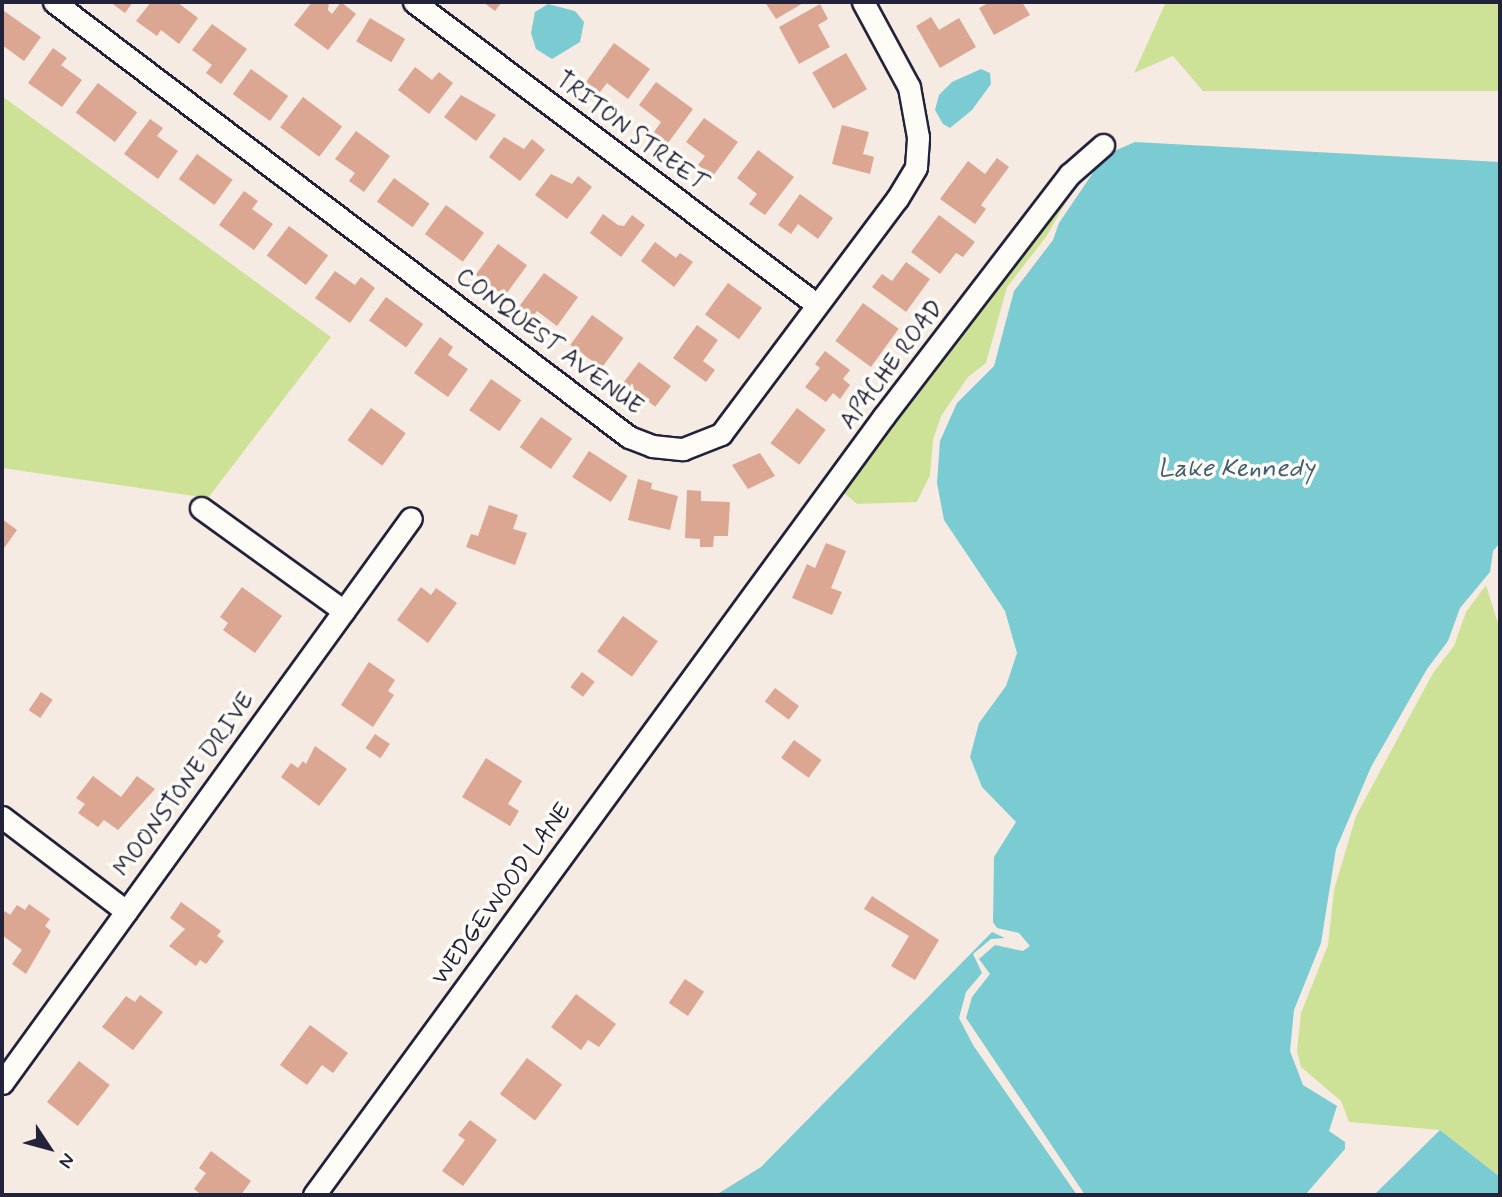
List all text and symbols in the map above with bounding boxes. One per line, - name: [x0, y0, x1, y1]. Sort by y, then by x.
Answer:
- street label: TRITON STREET: [549, 65, 713, 199]
- street label: CONQUEST AVENUE: [450, 263, 648, 421]
- street label: APACHE ROAD: [834, 295, 950, 435]
- water label: Lake Kennedy: [1153, 454, 1319, 486]
- street label: MOONSTONE DRIVE: [107, 686, 263, 884]
- street label: WEDGEWOOD LANE: [425, 795, 579, 993]
- north arrow: [14, 1113, 84, 1183]
- text: N: [53, 1148, 80, 1173]

